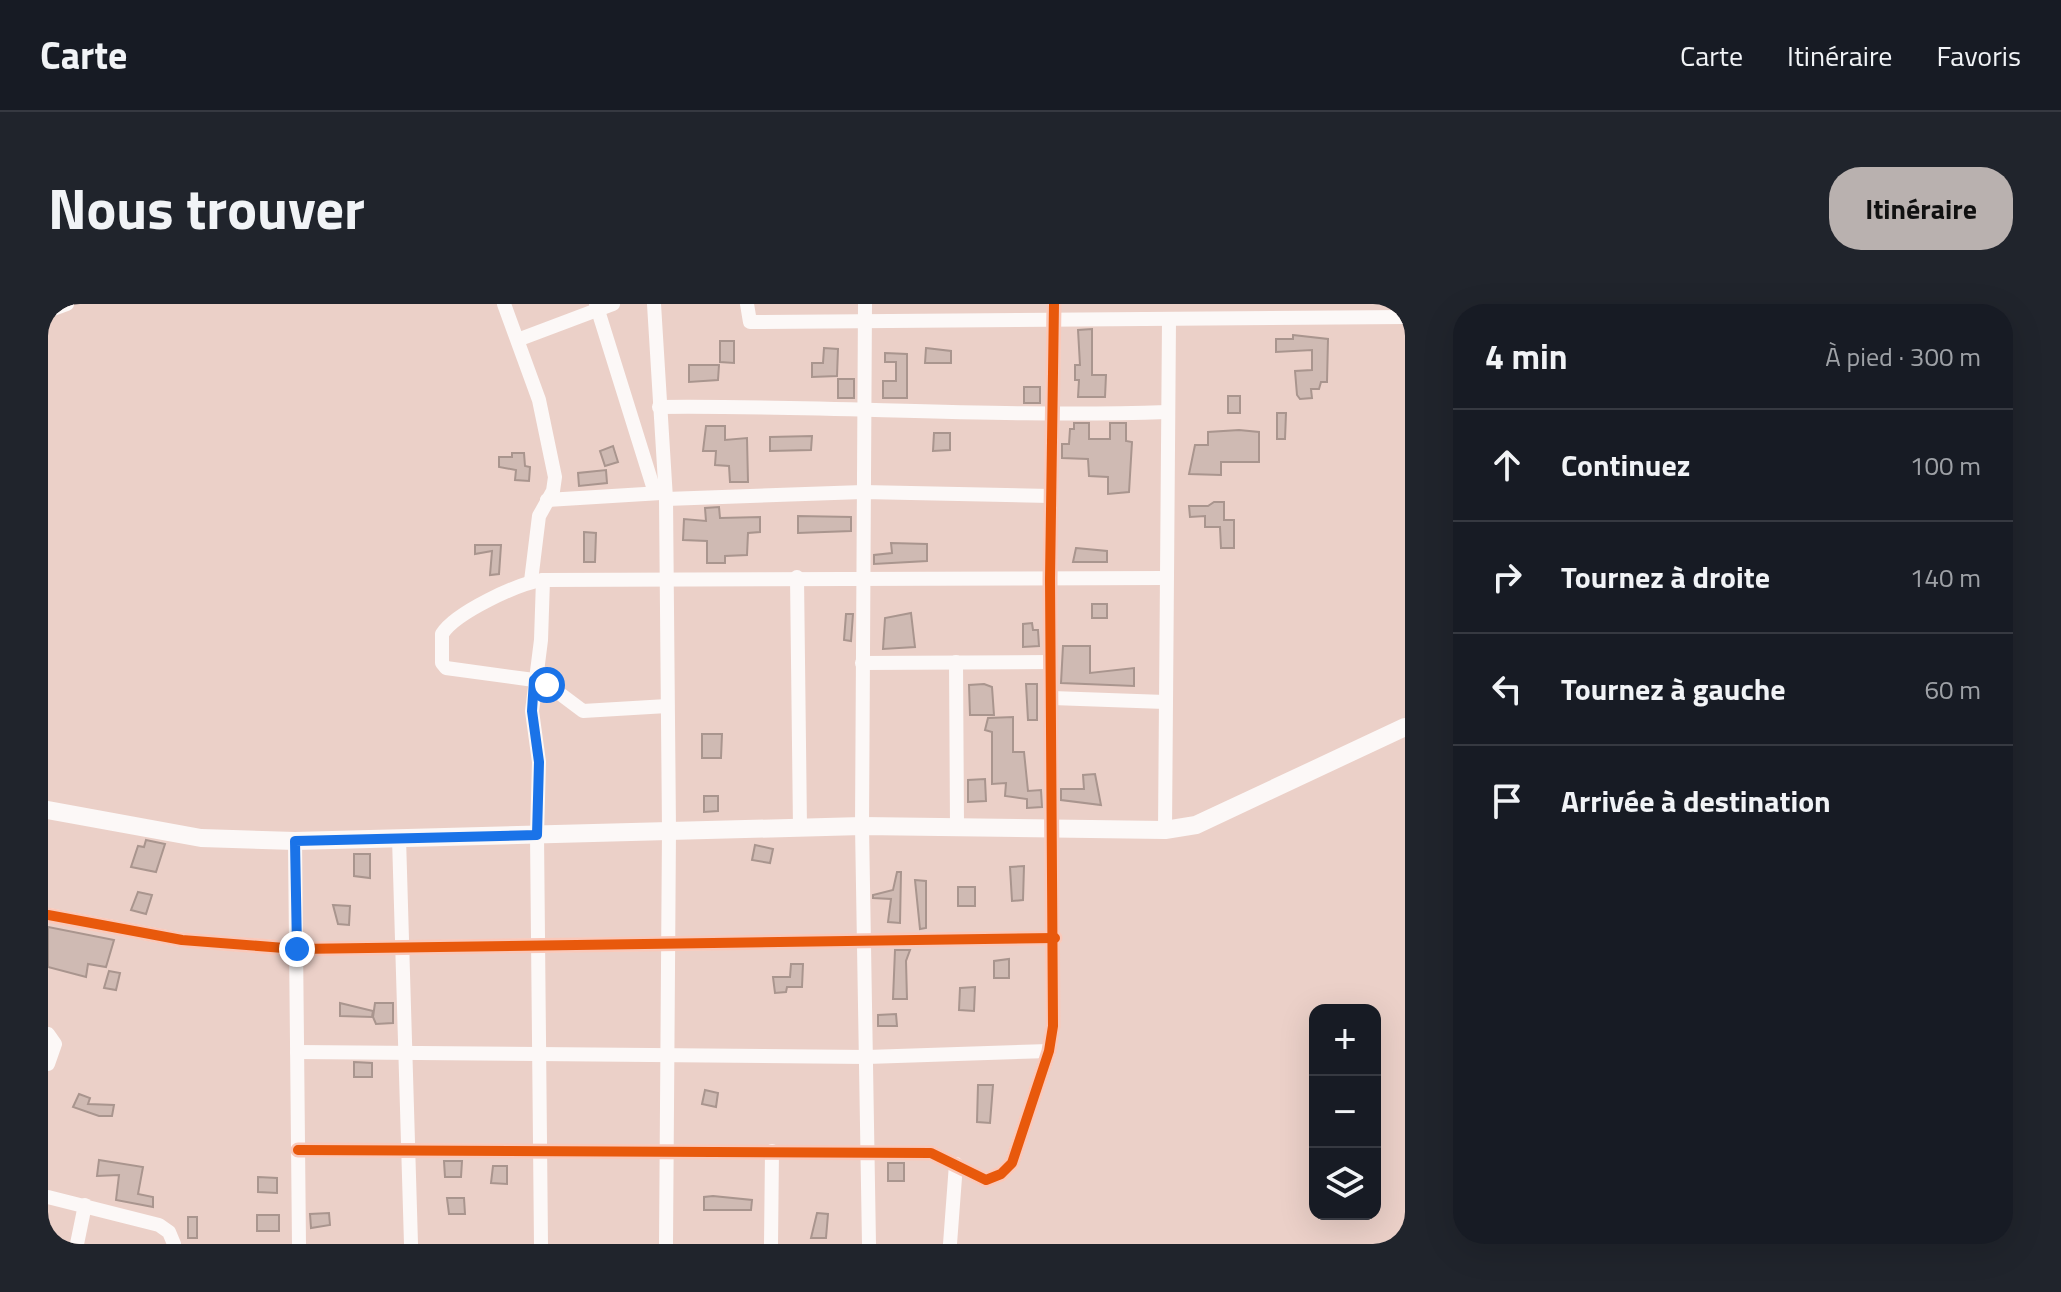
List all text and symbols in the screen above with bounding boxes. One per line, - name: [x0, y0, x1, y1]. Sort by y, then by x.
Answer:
- text: Carte: [40, 26, 127, 84]
- text: Carte: [1680, 34, 1743, 77]
- text: Itinéraire: [1787, 34, 1892, 77]
- text: Favoris: [1936, 34, 2021, 77]
- text: Nous trouver: [48, 166, 365, 251]
- button: Itinéraire: [1829, 167, 2013, 250]
- text: 4 min: [1485, 330, 1568, 382]
- text: À pied · 300 m: [1825, 337, 1981, 376]
- text: Continuez: [1561, 442, 1690, 488]
- icon: ahead: [1485, 443, 1529, 487]
- text: 100 m: [1910, 446, 1981, 485]
- text: Tournez à droite: [1561, 554, 1770, 600]
- icon: right: [1485, 555, 1529, 599]
- text: 140 m: [1910, 558, 1981, 597]
- text: Tournez à gauche: [1561, 666, 1786, 712]
- route start: [529, 667, 565, 703]
- icon: left: [1485, 667, 1529, 711]
- text: 60 m: [1924, 670, 1981, 709]
- text: Arrivée à destination: [1561, 778, 1831, 824]
- icon: arrive: [1485, 779, 1529, 823]
- route end: [279, 931, 315, 967]
- map controls: [1309, 1004, 1381, 1220]
- button: +: [1309, 1004, 1381, 1076]
- button: −: [1309, 1076, 1381, 1148]
- button: layers: [1309, 1148, 1381, 1220]

